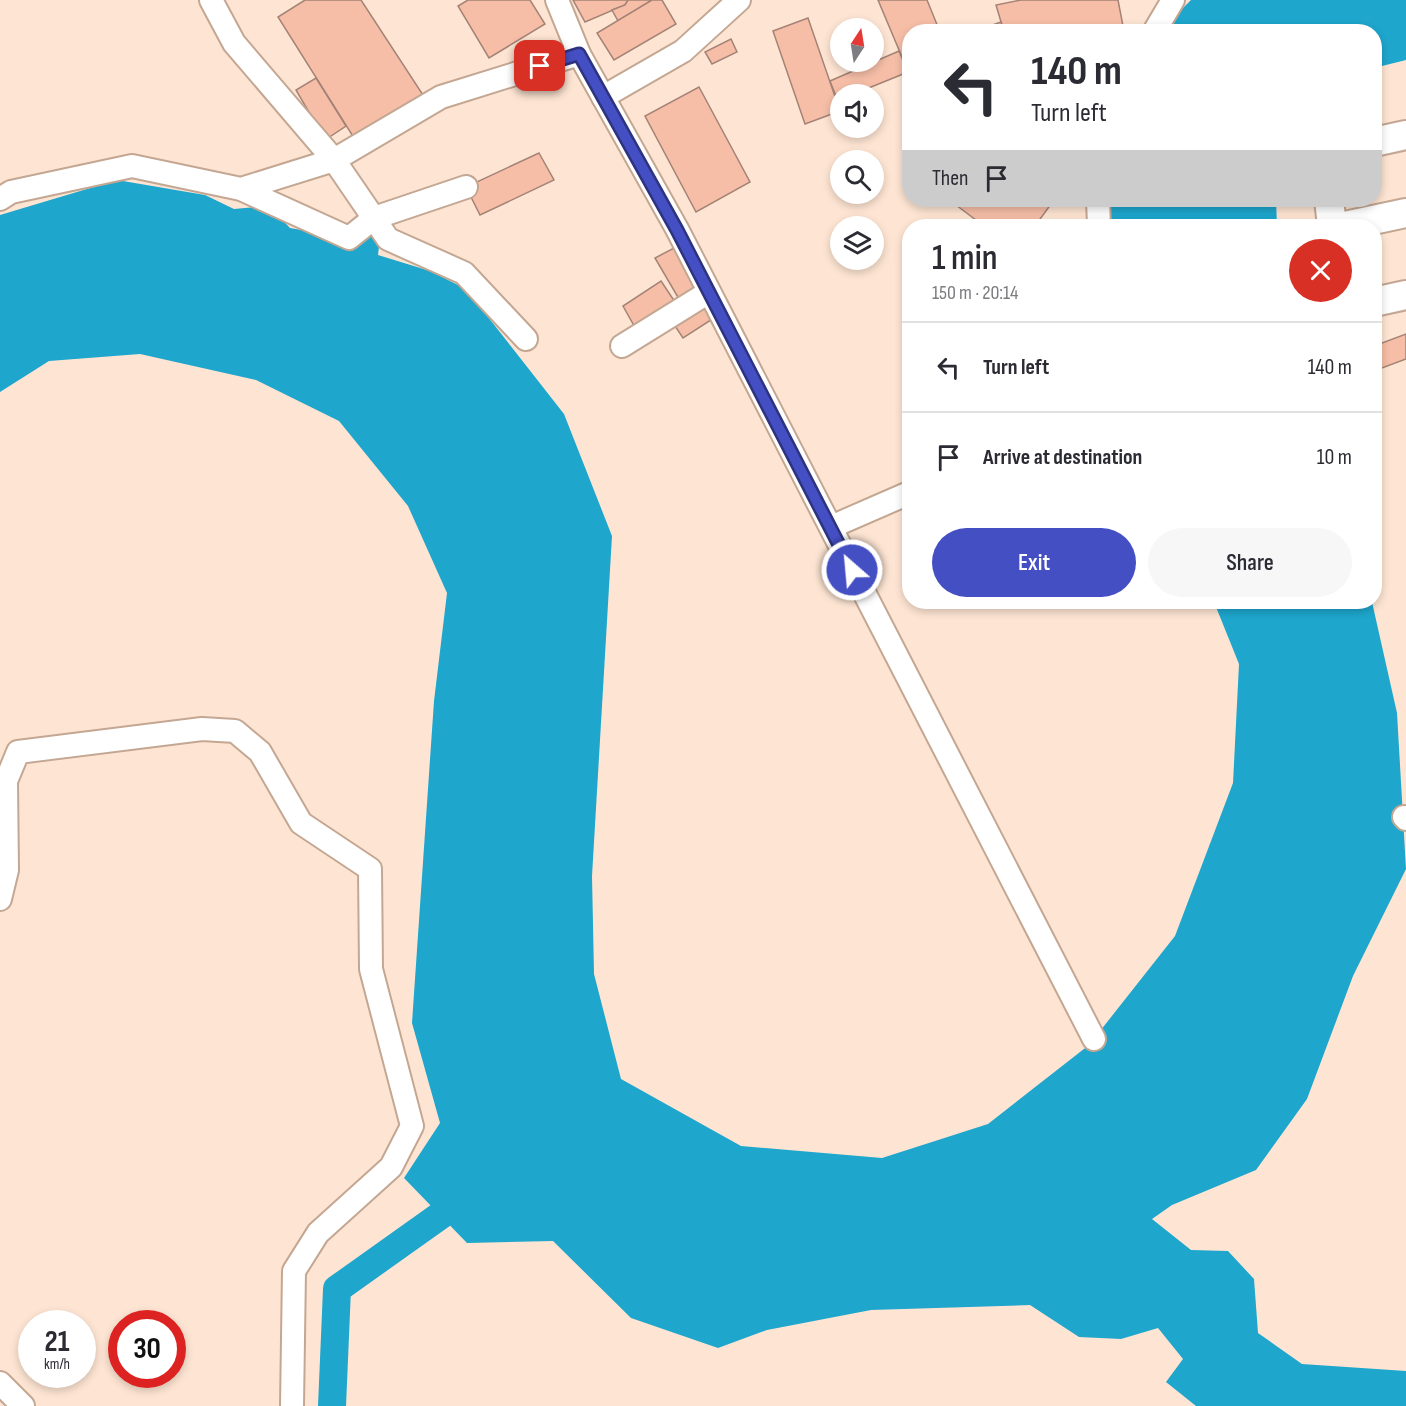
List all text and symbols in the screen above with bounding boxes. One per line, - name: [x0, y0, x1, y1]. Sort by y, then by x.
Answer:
- north arrow: [830, 18, 884, 72]
- map controls: [830, 18, 884, 270]
- pin: [514, 40, 565, 91]
- text: 140 m: [1031, 46, 1122, 97]
- icon: left: [932, 48, 1010, 126]
- icon: arrive: [523, 49, 556, 82]
- button: sound: [830, 84, 884, 138]
- text: Turn left: [1031, 97, 1107, 129]
- button: search: [830, 150, 884, 204]
- icon: arrive: [980, 162, 1013, 195]
- text: Then: [932, 165, 968, 192]
- button: layers: [830, 216, 884, 270]
- text: 1 min: [932, 237, 997, 280]
- button: close: [1289, 239, 1352, 302]
- text: 150 m · 20:14: [932, 281, 1018, 305]
- icon: left: [932, 351, 965, 384]
- text: Turn left: [983, 354, 1049, 381]
- text: 140 m: [1308, 354, 1352, 381]
- icon: arrive: [932, 441, 965, 474]
- text: Arrive at destination: [983, 444, 1142, 471]
- text: 10 m: [1317, 444, 1352, 471]
- button: Exit: [932, 528, 1136, 597]
- button: Share: [1148, 528, 1352, 597]
- position arrow: [820, 538, 884, 602]
- speed limit sign: 30: [108, 1310, 186, 1388]
- text: 21: [45, 1324, 69, 1360]
- text: km/h: [44, 1355, 70, 1374]

